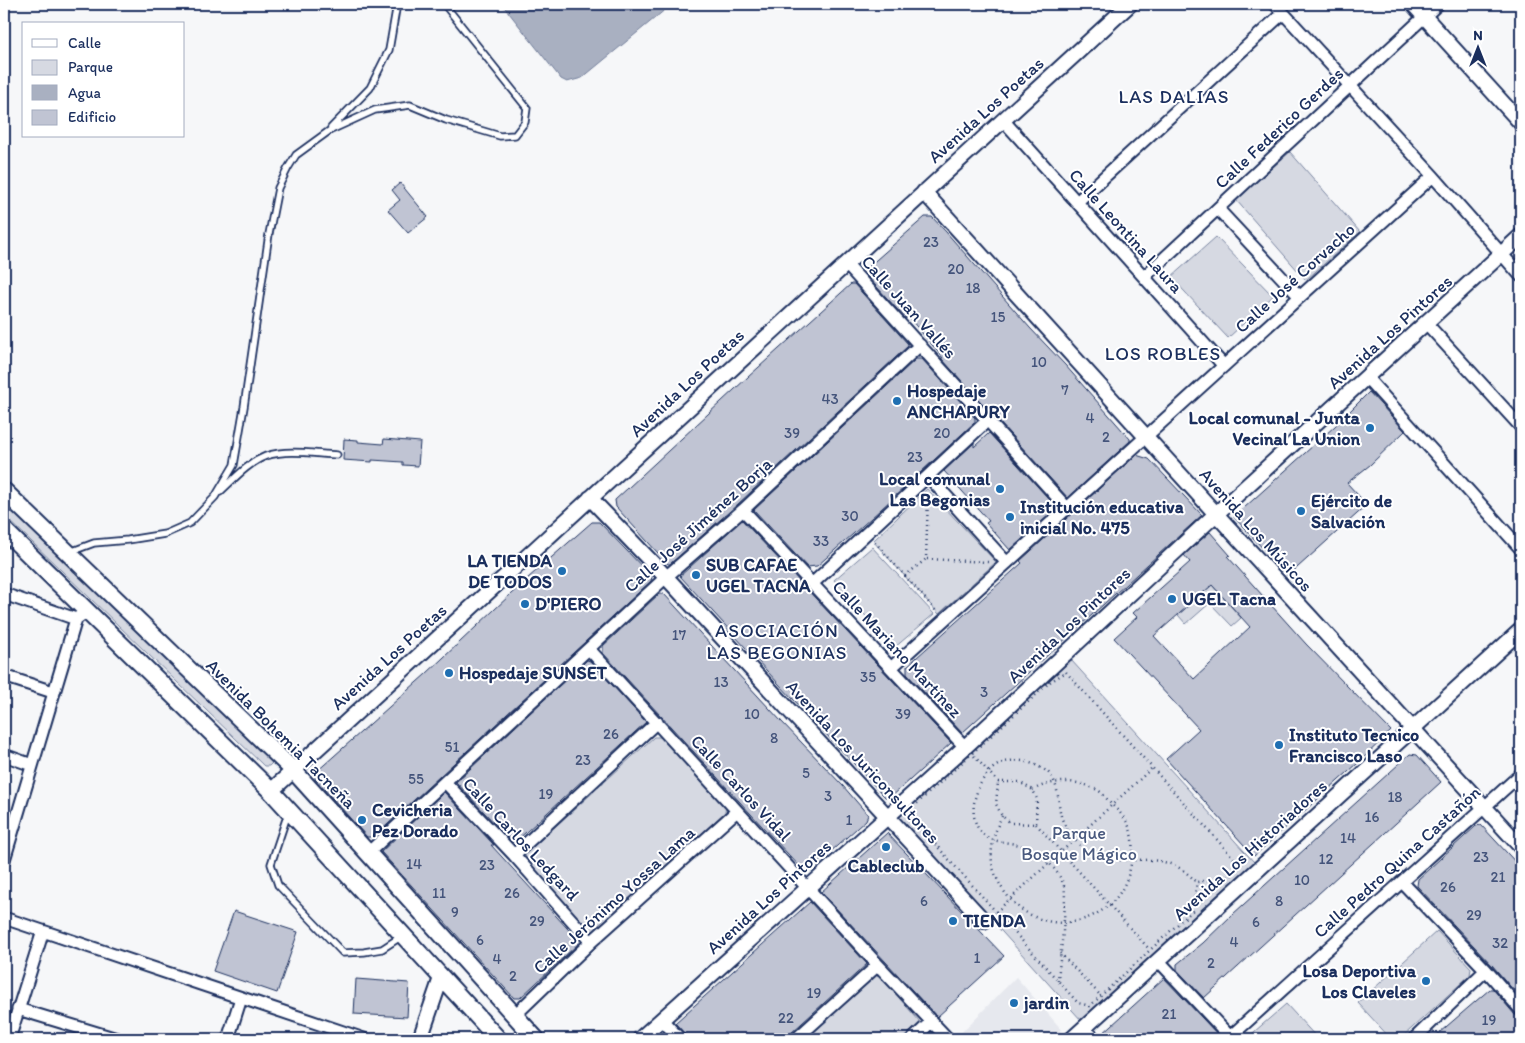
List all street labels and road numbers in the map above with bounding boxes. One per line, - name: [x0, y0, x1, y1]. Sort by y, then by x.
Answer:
- street label: Avenida Los Poetas: [924, 52, 1048, 168]
- street label: Calle Federico Gerdes: [1210, 63, 1348, 193]
- street label: Calle Leontina Laura: [1064, 164, 1188, 298]
- street label: Calle José Corvacho: [1230, 218, 1360, 338]
- street label: Calle Juan Vallés: [857, 251, 961, 363]
- street label: Avenida Los Pintores: [1323, 270, 1457, 394]
- street label: Avenida Los Poetas: [625, 324, 749, 442]
- street label: Calle José Jiménez Borja: [620, 452, 777, 597]
- street label: Avenida Los Músicos: [1195, 464, 1317, 596]
- street label: Avenida Los Pintores: [1003, 562, 1135, 688]
- street label: Calle Mariano Martínez: [828, 576, 966, 722]
- street label: Avenida Los Poetas: [327, 599, 451, 715]
- street label: Avenida Bohemia Tacneña: [201, 654, 361, 814]
- street label: Avenida Los Juriconsultores: [781, 676, 945, 848]
- street label: Calle Carlos Vidal: [686, 730, 796, 846]
- street label: Calle Carlos Ledgard: [458, 773, 584, 905]
- street label: Avenida Los Historiadores: [1168, 775, 1332, 925]
- street label: Calle Pedro Quina Castañón: [1309, 781, 1485, 943]
- street label: Calle Jerónimo Yossa Lama: [529, 821, 700, 979]
- street label: Avenida Los Pintores: [702, 835, 836, 959]

